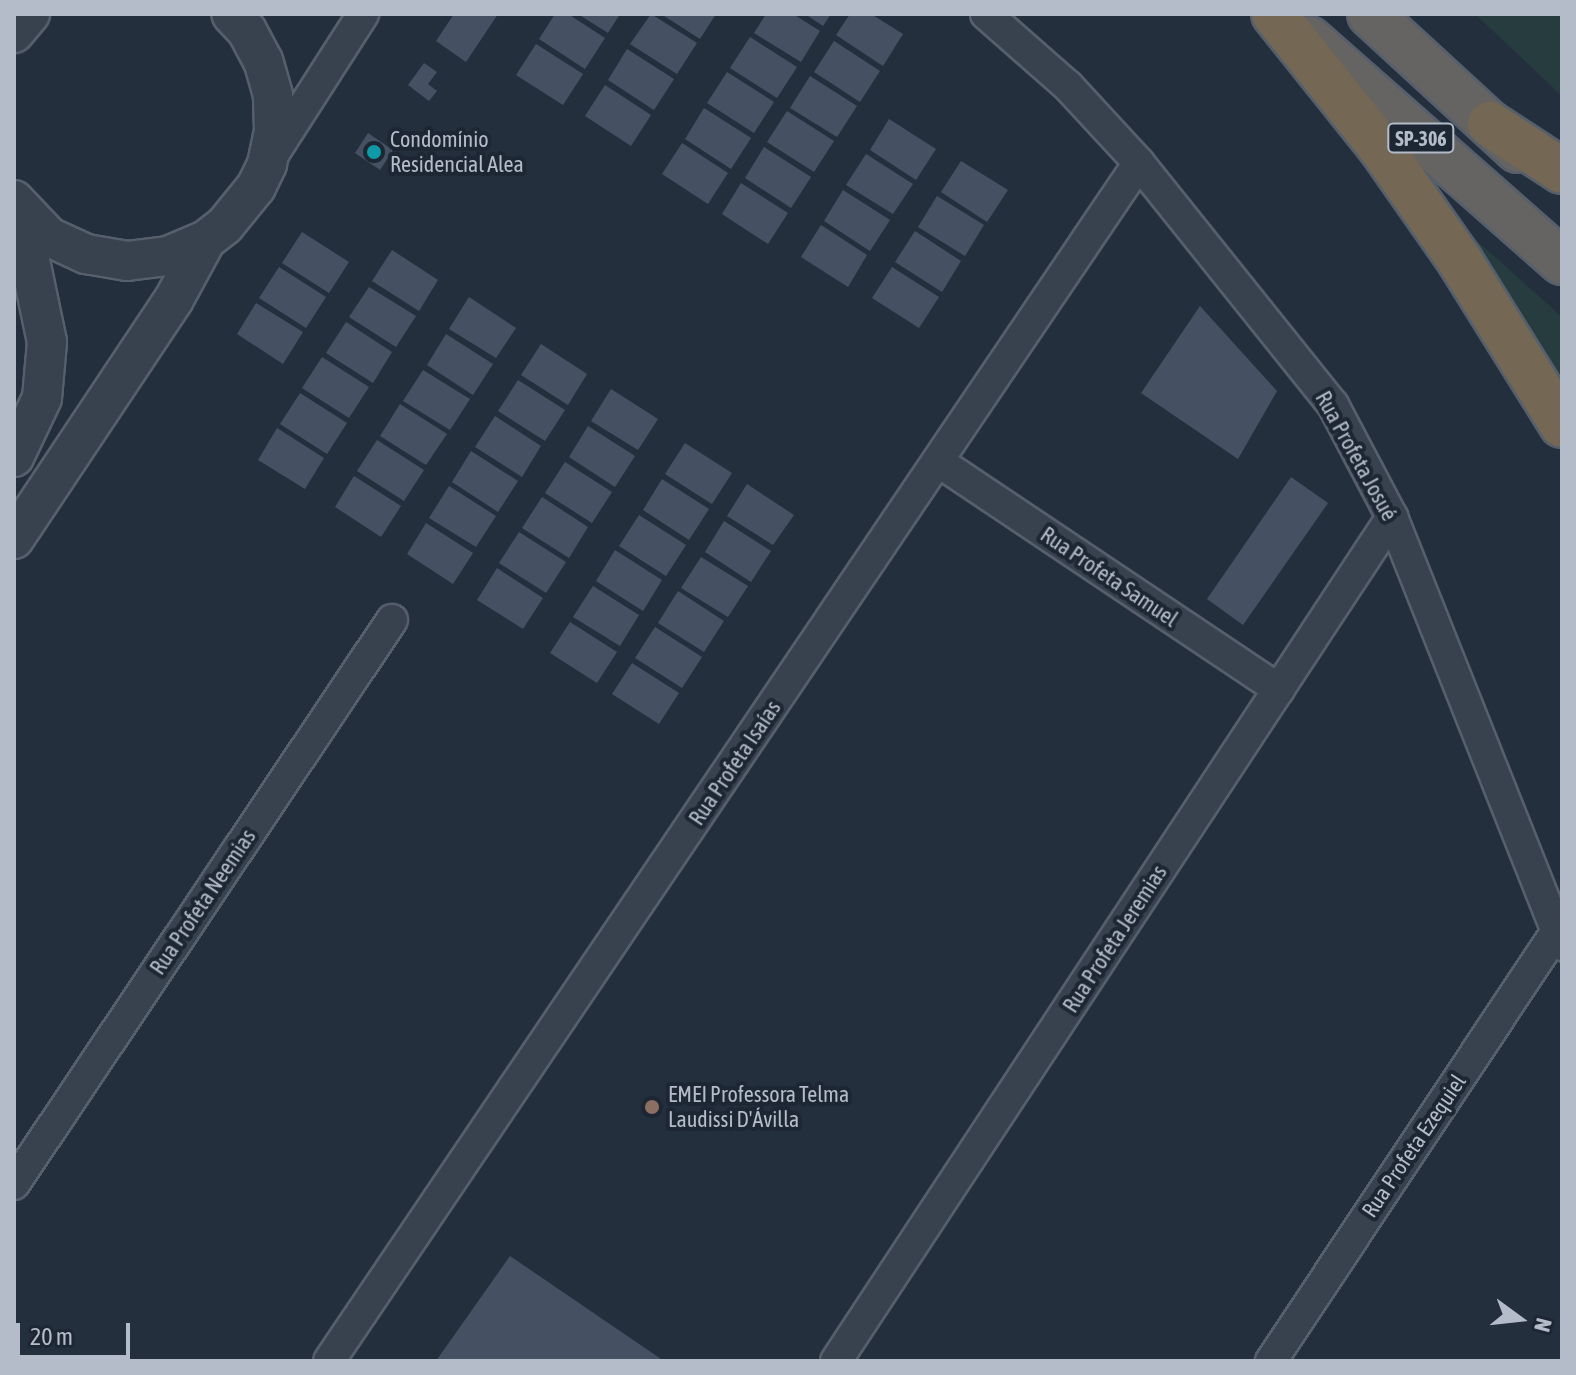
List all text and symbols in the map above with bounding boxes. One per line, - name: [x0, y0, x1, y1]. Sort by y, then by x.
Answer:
- road number: SP-306: [1387, 122, 1455, 154]
- place label: Condomínio Residencial Alea: [390, 126, 524, 178]
- marker: Condomínio Residencial Alea: [365, 143, 383, 161]
- street label: Rua Profeta Josué: [1310, 387, 1402, 525]
- street label: Rua Profeta Samuel: [1035, 521, 1183, 633]
- street label: Rua Profeta Isaías: [684, 696, 786, 830]
- street label: Rua Profeta Neemias: [145, 824, 261, 980]
- street label: Rua Profeta Jeremias: [1057, 860, 1173, 1018]
- street label: Rua Profeta Ezequiel: [1356, 1069, 1472, 1223]
- place label: EMEI Professora Telma Laudissi D'Ávilla: [668, 1081, 849, 1132]
- marker: EMEI Professora Telma Laudissi D'Ávilla: [643, 1098, 661, 1116]
- north arrow: [1480, 1279, 1560, 1359]
- scale bar: [20, 1307, 134, 1357]
- text: N: [1529, 1316, 1557, 1335]
- text: 20 m: [30, 1323, 73, 1350]

